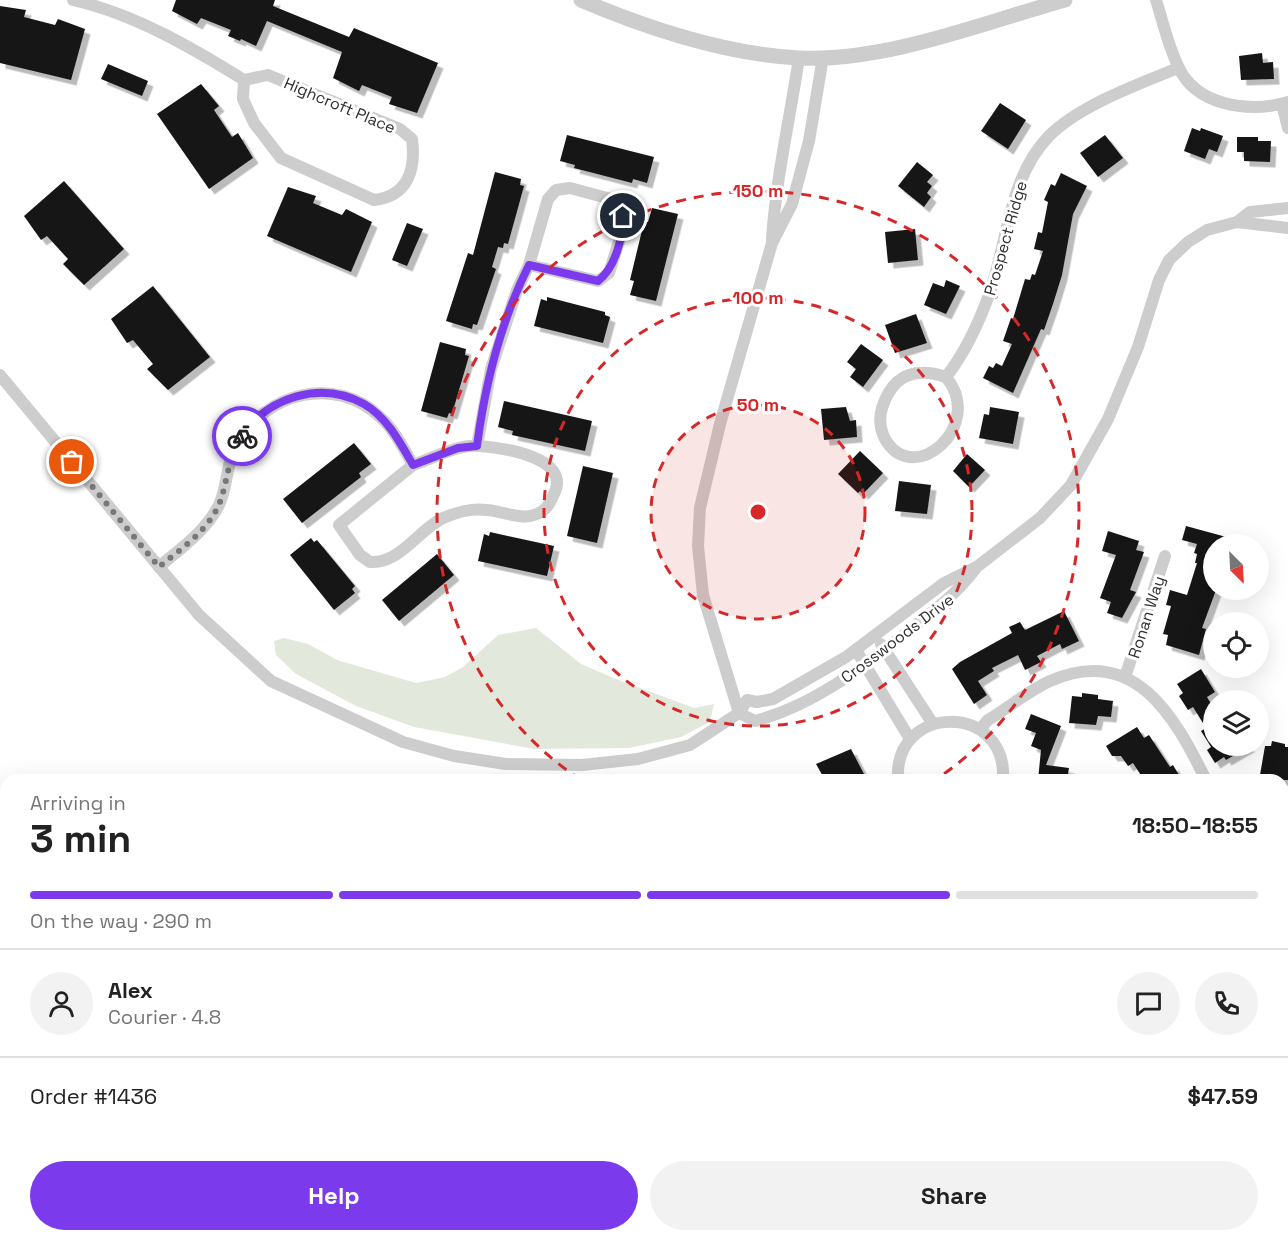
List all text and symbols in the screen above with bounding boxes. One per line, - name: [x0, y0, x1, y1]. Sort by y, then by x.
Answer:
- street label: Highcroft Place: [281, 73, 399, 138]
- street label: Prospect Ridge: [979, 178, 1032, 298]
- text: 150 m: [733, 179, 783, 202]
- pin: [597, 190, 648, 241]
- icon: home: [606, 199, 639, 232]
- text: 100 m: [732, 286, 784, 309]
- text: 50 m: [737, 393, 779, 416]
- courier: [212, 406, 272, 466]
- icon: bike: [226, 420, 259, 453]
- pin: [46, 436, 97, 487]
- icon: bag: [55, 445, 88, 478]
- centre of rings: [748, 502, 768, 522]
- north arrow: [1203, 534, 1269, 600]
- map controls: [1203, 534, 1269, 756]
- street label: Ronan Way: [1123, 573, 1170, 661]
- street label: Crosswoods Drive: [837, 589, 958, 688]
- button: locate: [1203, 612, 1269, 678]
- button: layers: [1203, 690, 1269, 756]
- text: Arriving in: [30, 790, 126, 816]
- text: 18:50–18:55: [1132, 811, 1258, 839]
- text: 3 min: [30, 814, 131, 863]
- text: On the way · 290 m: [30, 908, 212, 934]
- button: person: [30, 972, 93, 1035]
- button: chat: [1117, 972, 1180, 1035]
- button: phone: [1195, 972, 1258, 1035]
- text: Alex: [108, 976, 153, 1004]
- text: Courier · 4.8: [108, 1004, 221, 1030]
- text: Order #1436: [30, 1082, 157, 1110]
- text: $47.59: [1188, 1082, 1258, 1110]
- button: Help: [30, 1161, 638, 1230]
- button: Share: [650, 1161, 1258, 1230]

